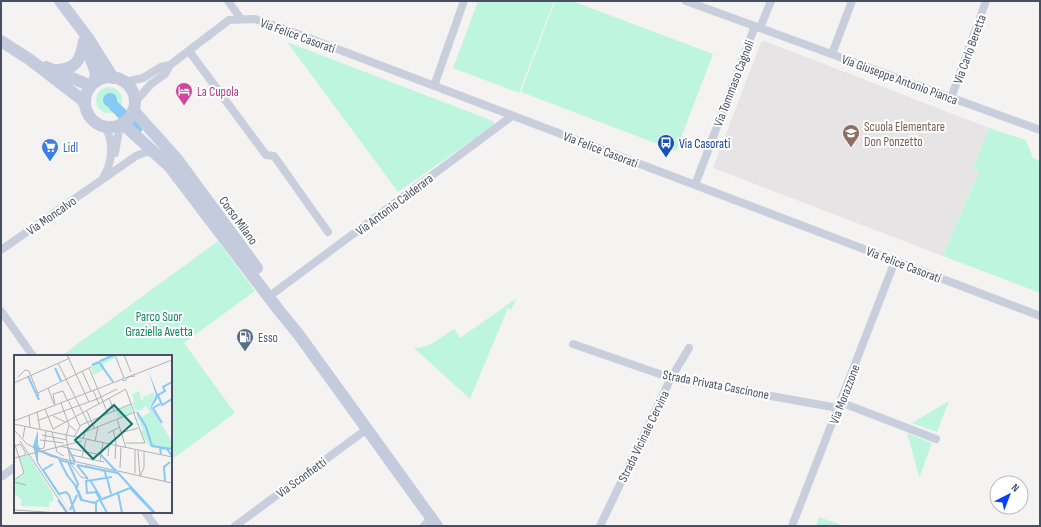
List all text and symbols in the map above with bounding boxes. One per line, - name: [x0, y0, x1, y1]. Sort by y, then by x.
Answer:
- street label: Via Carlo Beretta: [950, 12, 990, 86]
- street label: Via Felice Casorati: [258, 15, 337, 57]
- street label: Via Tommaso Cagnoli: [710, 38, 758, 129]
- street label: Via Giuseppe Antonio Pianca: [839, 52, 960, 108]
- hotel icon: La Cupola: [174, 81, 194, 106]
- place label: La Cupola: [197, 84, 239, 100]
- place label: Scuola Elementare Don Ponzetto: [864, 119, 945, 150]
- school or university icon: Scuola Elementare Don Ponzetto: [841, 123, 861, 148]
- street label: Via Felice Casorati: [561, 128, 640, 172]
- bus stop icon: Via Casorati: [656, 133, 676, 158]
- place label: Via Casorati: [679, 136, 730, 152]
- supermarket icon: Lidl: [40, 137, 60, 162]
- place label: Lidl: [63, 140, 78, 156]
- street label: Via Antonio Calderara: [353, 171, 436, 239]
- street label: Via Moncalvo: [24, 193, 79, 239]
- street label: Corso Milano: [215, 193, 261, 248]
- street label: Via Felice Casorati: [864, 243, 943, 287]
- park label: Parco Suor Graziella Avetta: [125, 309, 193, 340]
- fuel station icon: Esso: [235, 327, 255, 352]
- place label: Esso: [258, 330, 278, 346]
- inset map: [14, 355, 172, 513]
- street label: Via Morazzone: [826, 362, 864, 426]
- street label: Strada Privata Cascinone: [661, 367, 770, 403]
- street label: Strada Vicinale Cervina: [615, 388, 673, 485]
- street label: Via Sconfietti: [273, 454, 330, 501]
- north arrow: [989, 475, 1029, 515]
- text: N: [1009, 481, 1022, 495]

